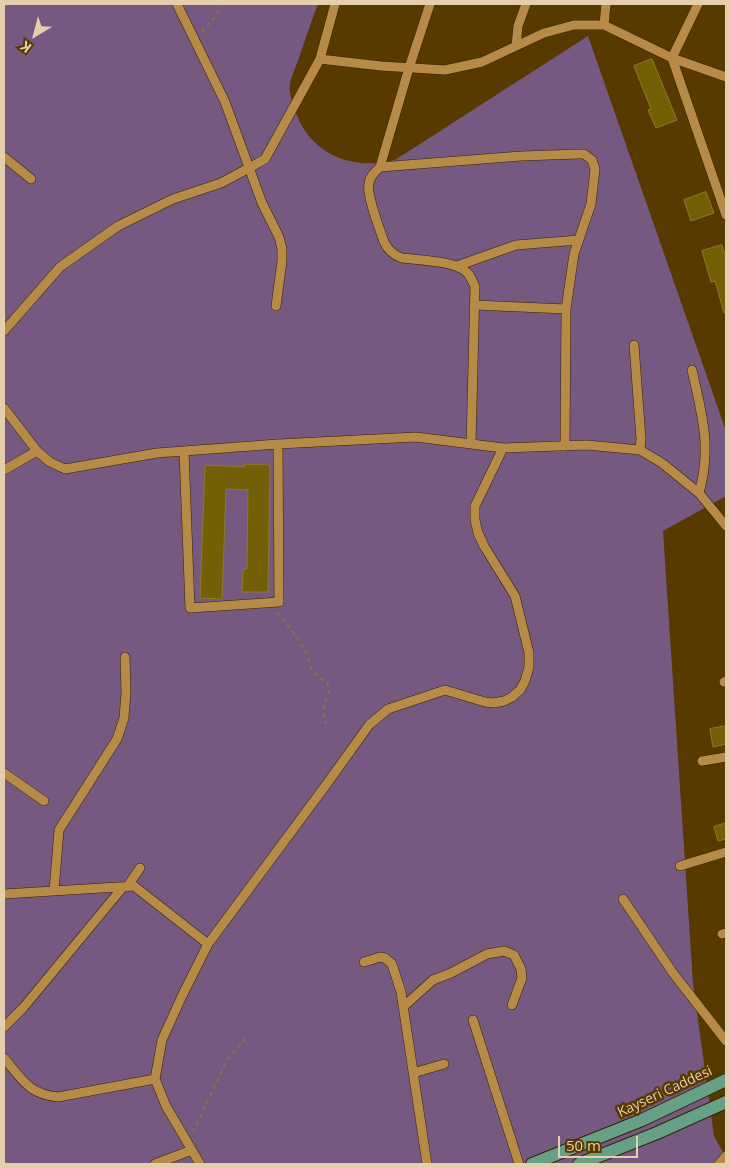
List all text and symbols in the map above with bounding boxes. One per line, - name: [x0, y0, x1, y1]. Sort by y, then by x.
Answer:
- north arrow: [10, 10, 60, 60]
- text: K: [16, 37, 35, 58]
- street label: Kayseri Caddesi: [615, 1063, 715, 1121]
- scale bar: [560, 1126, 640, 1158]
- text: 50 m: [566, 1135, 601, 1155]

